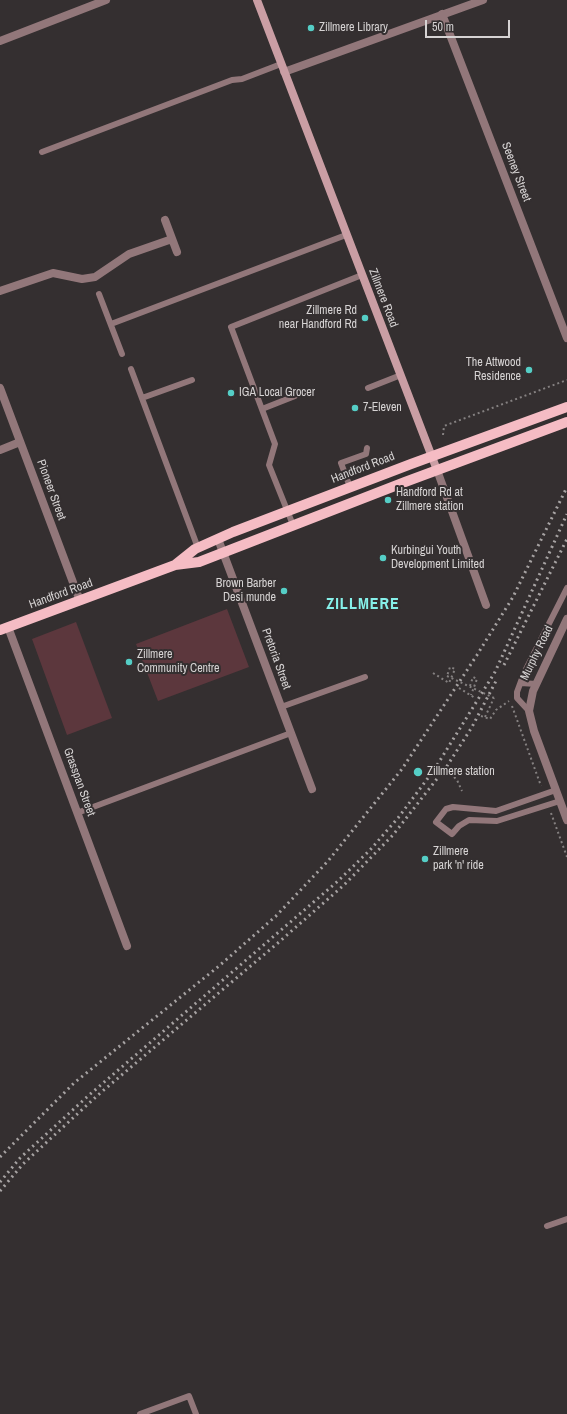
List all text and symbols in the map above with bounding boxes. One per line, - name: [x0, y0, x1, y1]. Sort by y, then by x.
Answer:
- scale bar: [427, 12, 512, 38]
- text: 50 m: [432, 19, 454, 35]
- place label: Zillmere Library: [319, 21, 388, 35]
- marker: Zillmere Library: [306, 23, 316, 33]
- street label: Seeney Street: [498, 140, 534, 204]
- street label: Zillmere Road: [365, 267, 401, 329]
- place label: Zillmere Rd near Handford Rd: [279, 304, 357, 332]
- marker: Zillmere Rd near Handford Rd: [360, 313, 370, 323]
- place label: The Attwood Residence: [466, 356, 521, 384]
- marker: The Attwood Residence: [524, 365, 534, 375]
- place label: IGA Local Grocer: [239, 386, 315, 400]
- marker: IGA Local Grocer: [226, 388, 236, 398]
- place label: 7-Eleven: [363, 401, 402, 415]
- marker: 7-Eleven: [350, 403, 360, 413]
- street label: Handford Road: [329, 449, 397, 487]
- street label: Pioneer Street: [33, 458, 69, 522]
- place label: Handford Rd at Zillmere station: [396, 486, 464, 514]
- marker: Handford Rd at Zillmere station: [383, 495, 393, 505]
- place label: Kurbingui Youth Development Limited: [391, 544, 485, 572]
- marker: Kurbingui Youth Development Limited: [378, 553, 388, 563]
- street label: Handford Road: [27, 576, 95, 612]
- place label: Brown Barber Desi munde: [216, 577, 276, 605]
- marker: Brown Barber Desi munde: [279, 586, 289, 596]
- district label: ZILLMERE: [326, 595, 400, 615]
- street label: Murphy Road: [518, 623, 556, 683]
- street label: Pretoria Street: [258, 626, 294, 692]
- place label: Zillmere Community Centre: [137, 648, 220, 676]
- marker: Zillmere Community Centre: [124, 657, 134, 667]
- street label: Grasspan Street: [60, 746, 98, 818]
- place label: Zillmere station: [427, 765, 495, 779]
- marker: Zillmere station: [412, 766, 424, 778]
- place label: Zillmere park 'n' ride: [433, 845, 484, 873]
- marker: Zillmere park 'n' ride: [420, 854, 430, 864]

